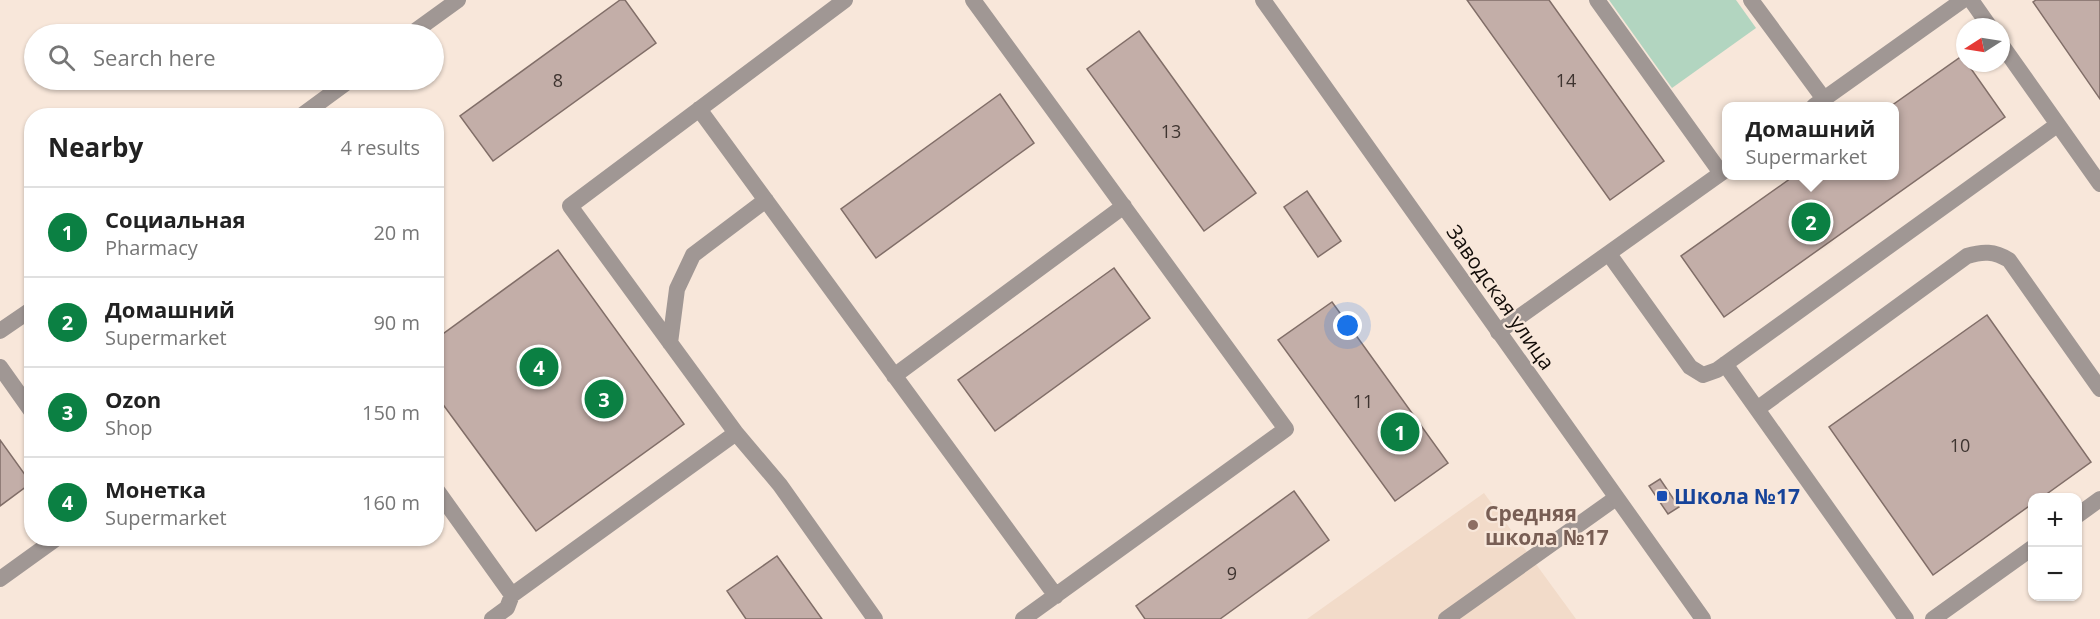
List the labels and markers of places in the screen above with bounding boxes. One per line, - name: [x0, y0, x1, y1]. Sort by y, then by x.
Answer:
- pin: 2: [1792, 200, 1830, 244]
- pin: 4: [520, 344, 558, 389]
- pin: 3: [584, 376, 624, 422]
- pin: 1: [1380, 410, 1420, 454]
- place label: Школа №17: [1674, 482, 1800, 510]
- marker: Школа №17: [1655, 489, 1669, 503]
- place label: Средняя школа №17: [1485, 499, 1609, 551]
- marker: Средняя школа №17: [1466, 518, 1480, 532]

